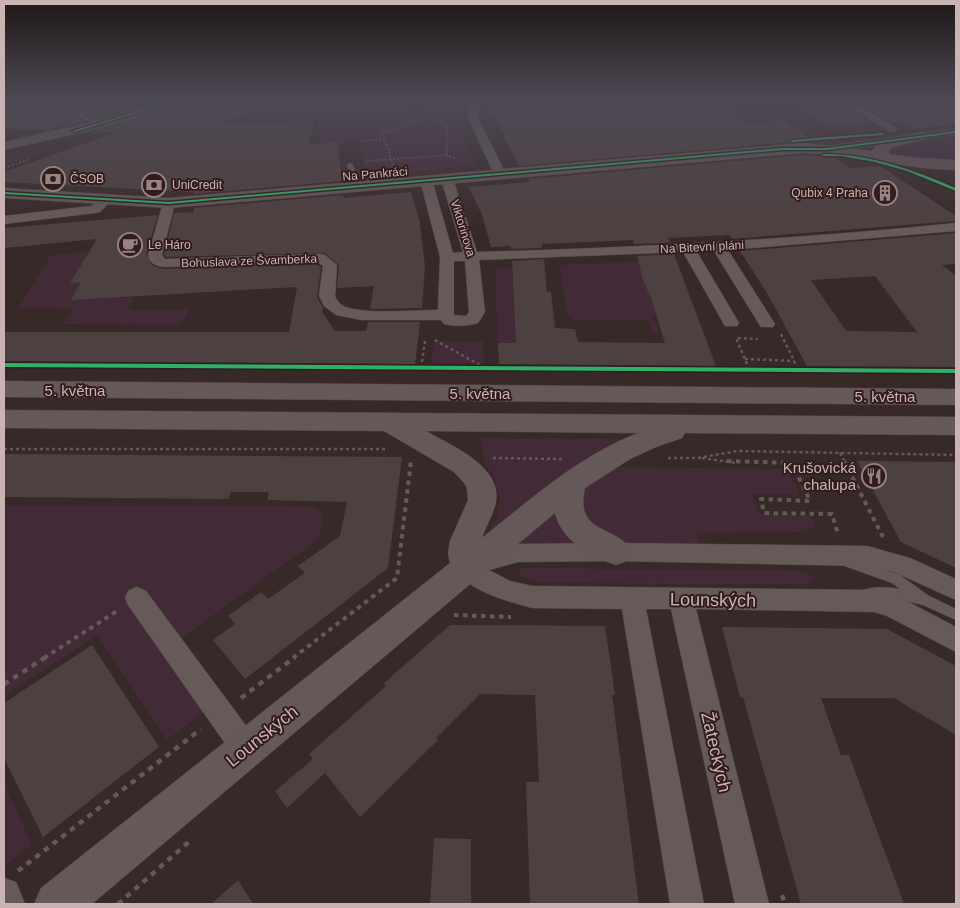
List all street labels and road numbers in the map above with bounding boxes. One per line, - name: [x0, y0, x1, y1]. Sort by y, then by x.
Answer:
- street label: Na Pankráci: [342, 164, 408, 184]
- street label: Viktorinova: [448, 198, 478, 259]
- street label: Na Bitevní pláni: [660, 238, 744, 256]
- street label: Bohuslava ze Švamberka: [181, 251, 318, 270]
- street label: 5. května: [45, 382, 106, 399]
- street label: 5. května: [450, 385, 511, 402]
- street label: 5. května: [855, 388, 916, 405]
- street label: Lounských: [670, 589, 756, 611]
- street label: Lounských: [222, 701, 302, 771]
- street label: Žateckých: [697, 710, 735, 794]

